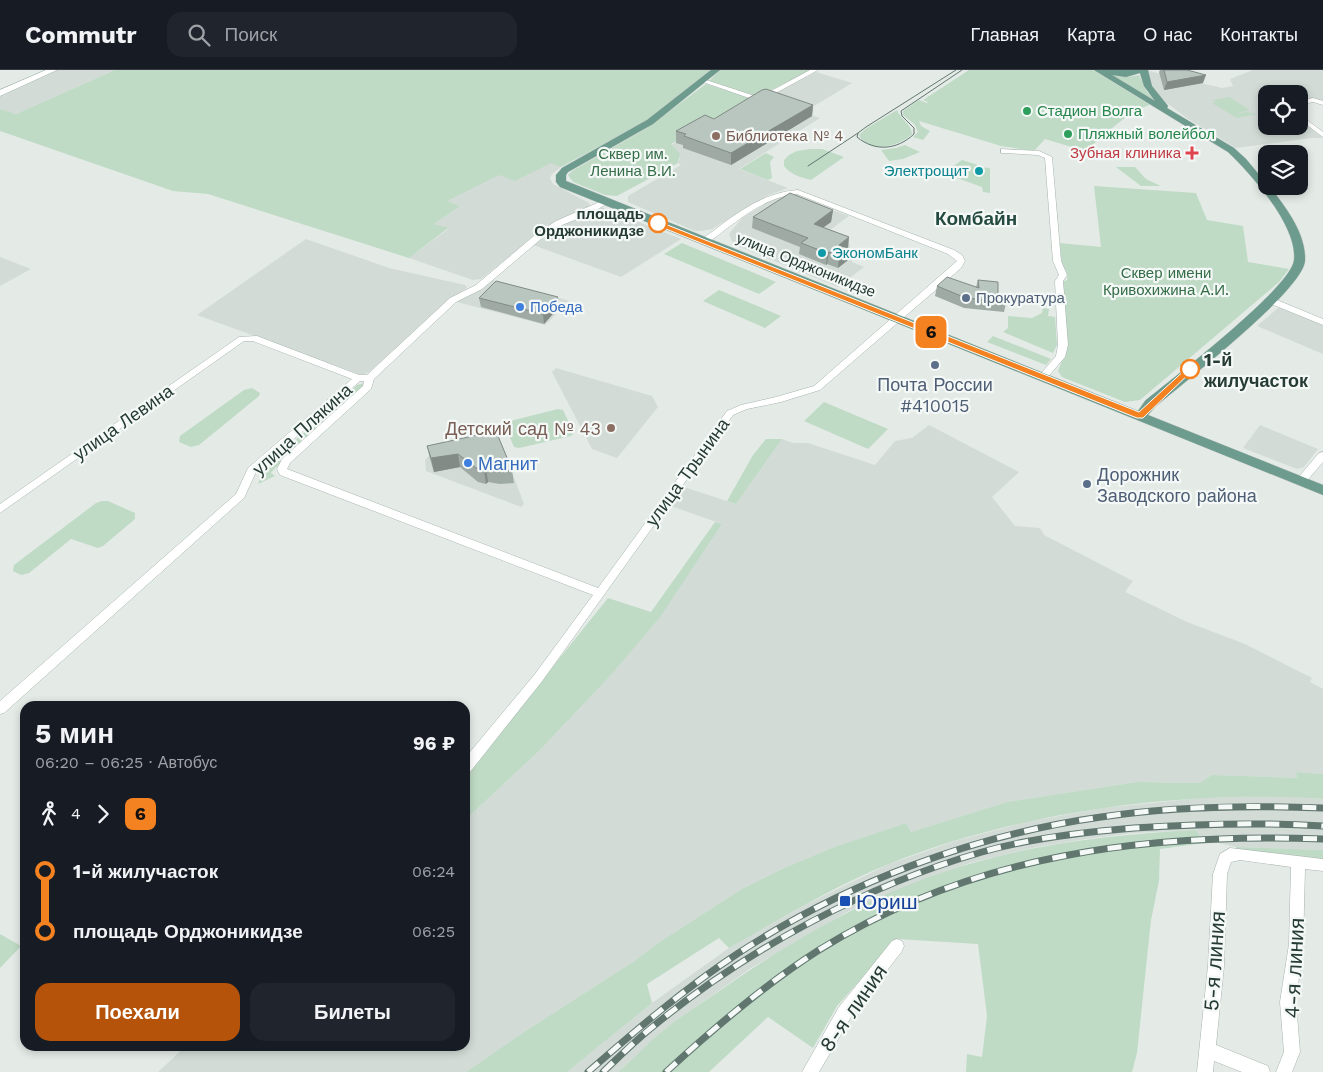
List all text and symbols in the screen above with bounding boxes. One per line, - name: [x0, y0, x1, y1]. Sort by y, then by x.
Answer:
- search box: [167, 12, 517, 57]
- text: Commutr: [25, 21, 137, 49]
- icon: search: [185, 21, 213, 49]
- text: Поиск: [225, 23, 277, 46]
- text: Главная: [970, 24, 1039, 45]
- text: Карта: [1067, 24, 1115, 45]
- text: О нас: [1143, 24, 1192, 45]
- text: Контакты: [1220, 24, 1298, 45]
- map controls: [1258, 85, 1308, 195]
- button: locate: [1258, 85, 1308, 135]
- place label: Стадион Волга: [1037, 102, 1143, 120]
- marker: Стадион Волга: [1021, 105, 1033, 117]
- place label: Пляжный волейбол: [1078, 125, 1215, 143]
- place label: Библиотека № 4: [726, 127, 843, 145]
- marker: Пляжный волейбол: [1062, 128, 1074, 140]
- marker: Библиотека № 4: [710, 130, 722, 142]
- place label: Зубная клиника: [1070, 144, 1182, 162]
- park label: Сквер им. Ленина В.И.: [590, 145, 676, 180]
- button: layers: [1258, 145, 1308, 195]
- marker: Зубная клиника: [1185, 146, 1199, 160]
- place label: Электрощит: [884, 162, 969, 180]
- marker: Электрощит: [973, 165, 985, 177]
- place label: площадь Орджоникидзе: [534, 205, 644, 240]
- district label: Комбайн: [935, 207, 1017, 230]
- marker: площадь Орджоникидзе: [648, 213, 668, 233]
- street label: улица Орджоникидзе: [734, 229, 878, 301]
- place label: ЭкономБанк: [832, 244, 918, 262]
- marker: ЭкономБанк: [816, 247, 828, 259]
- park label: Сквер имени Кривохижина А.И.: [1103, 264, 1229, 299]
- place label: Прокуратура: [976, 289, 1066, 307]
- marker: Прокуратура: [960, 292, 972, 304]
- place label: Победа: [530, 298, 583, 316]
- marker: Победа: [514, 301, 526, 313]
- line badge: 6: [915, 316, 947, 348]
- text: 6: [925, 321, 937, 342]
- place label: 1-й жилучасток: [1203, 349, 1309, 391]
- marker: Почта России #410015: [929, 359, 941, 371]
- marker: 1-й жилучасток: [1180, 359, 1200, 379]
- place label: Почта России #410015: [877, 374, 993, 416]
- street label: улица Плякина: [248, 378, 357, 479]
- street label: улица Левина: [69, 379, 178, 464]
- street label: улица Трынина: [641, 413, 734, 530]
- place label: Детский сад № 43: [445, 418, 601, 439]
- marker: Детский сад № 43: [605, 422, 617, 434]
- place label: Магнит: [478, 453, 538, 474]
- marker: Магнит: [462, 457, 474, 469]
- place label: Дорожник Заводского района: [1097, 464, 1258, 506]
- marker: Дорожник Заводского района: [1081, 478, 1093, 490]
- text: 5 мин: [35, 717, 114, 750]
- text: 96 ₽: [413, 732, 455, 755]
- text: 06:20 – 06:25 · Автобус: [35, 753, 217, 772]
- icon: walk: [35, 800, 63, 828]
- icon: forward: [89, 800, 117, 828]
- text: 6: [135, 803, 146, 824]
- text: 4: [71, 804, 81, 823]
- text: 1-й жилучасток: [73, 860, 218, 883]
- text: 06:24: [412, 862, 455, 881]
- place label: Юриш: [856, 889, 917, 914]
- marker: Юриш: [838, 894, 852, 908]
- street label: 5-я линия: [1198, 910, 1230, 1012]
- street label: 4-я линия: [1279, 917, 1309, 1019]
- text: площадь Орджоникидзе: [73, 920, 303, 943]
- text: 06:25: [412, 922, 455, 941]
- street label: 8-я линия: [814, 960, 892, 1056]
- button: Поехали: [35, 983, 240, 1041]
- button: Билеты: [250, 983, 455, 1041]

